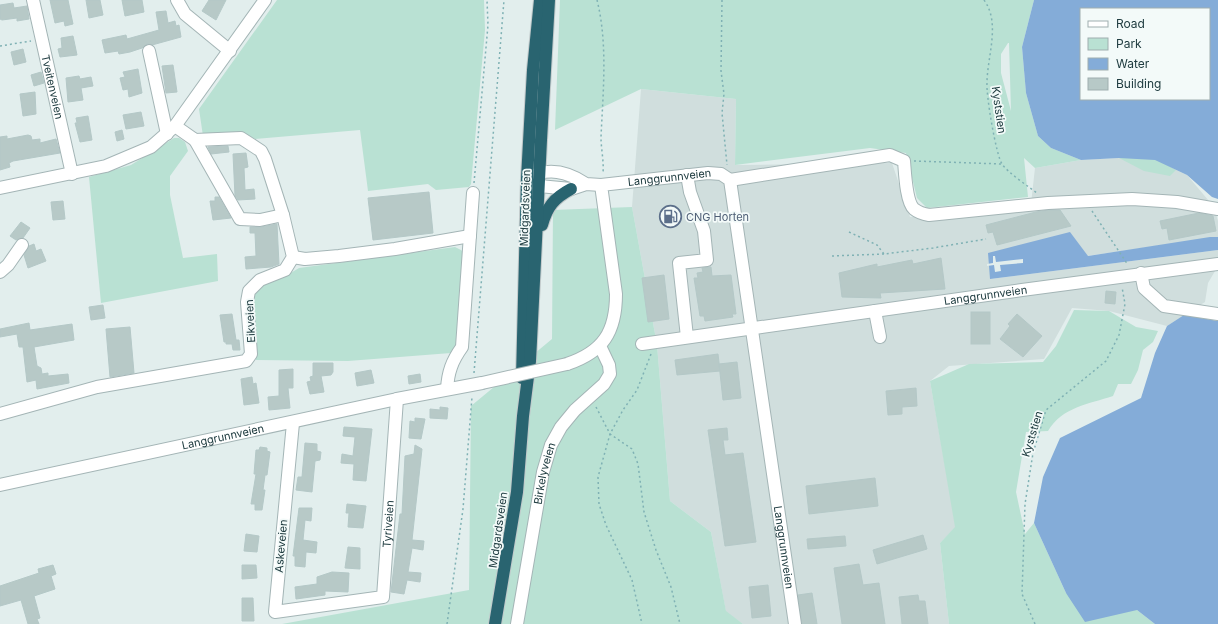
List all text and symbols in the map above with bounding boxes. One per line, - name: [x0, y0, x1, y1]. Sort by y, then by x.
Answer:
- legend: [1080, 8, 1210, 100]
- text: Road: [1116, 16, 1145, 31]
- text: Park: [1116, 36, 1142, 51]
- street label: Tveitenveien: [38, 53, 66, 120]
- text: Water: [1116, 56, 1150, 71]
- text: Building: [1116, 76, 1161, 91]
- street label: Kyststien: [989, 86, 1009, 134]
- street label: Langgrunnveien: [627, 166, 712, 189]
- street label: Midgardsveien: [517, 169, 533, 247]
- fuel station icon: CNG Horten: [658, 204, 684, 230]
- place label: CNG Horten: [686, 210, 749, 224]
- street label: Langgrunnveien: [943, 282, 1028, 308]
- street label: Eikveien: [242, 299, 258, 343]
- street label: Kyststien: [1018, 409, 1046, 459]
- street label: Langgrunnveien: [180, 421, 265, 452]
- street label: Birkelyveien: [531, 441, 558, 506]
- street label: Midgardsveien: [486, 491, 510, 569]
- street label: Tyriveien: [379, 500, 397, 548]
- street label: Langgrunnveien: [771, 505, 797, 590]
- street label: Askeveien: [272, 519, 290, 573]

